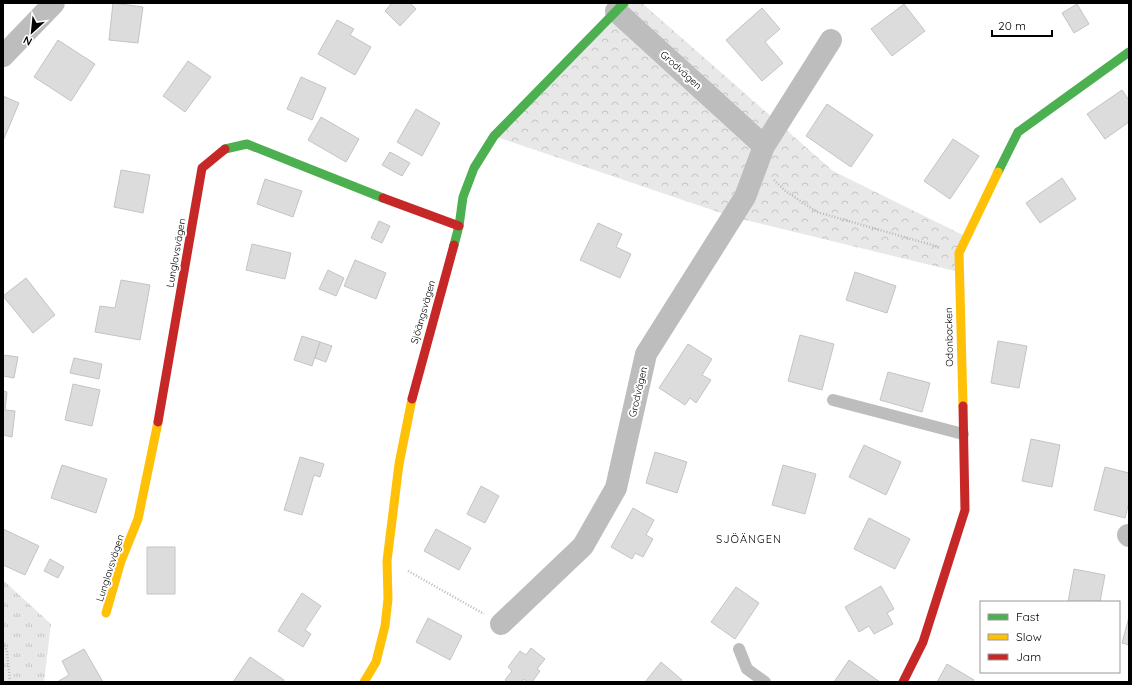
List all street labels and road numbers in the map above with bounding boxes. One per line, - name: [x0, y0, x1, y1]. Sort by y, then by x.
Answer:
- street label: Grodvägen: [658, 48, 704, 92]
- street label: Lunglavsvägen: [164, 217, 188, 289]
- street label: Sjöängsvägen: [408, 279, 438, 345]
- street label: Odonbacken: [942, 307, 956, 367]
- street label: Grodvägen: [626, 365, 650, 419]
- street label: Lunglavsvägen: [93, 533, 127, 603]

